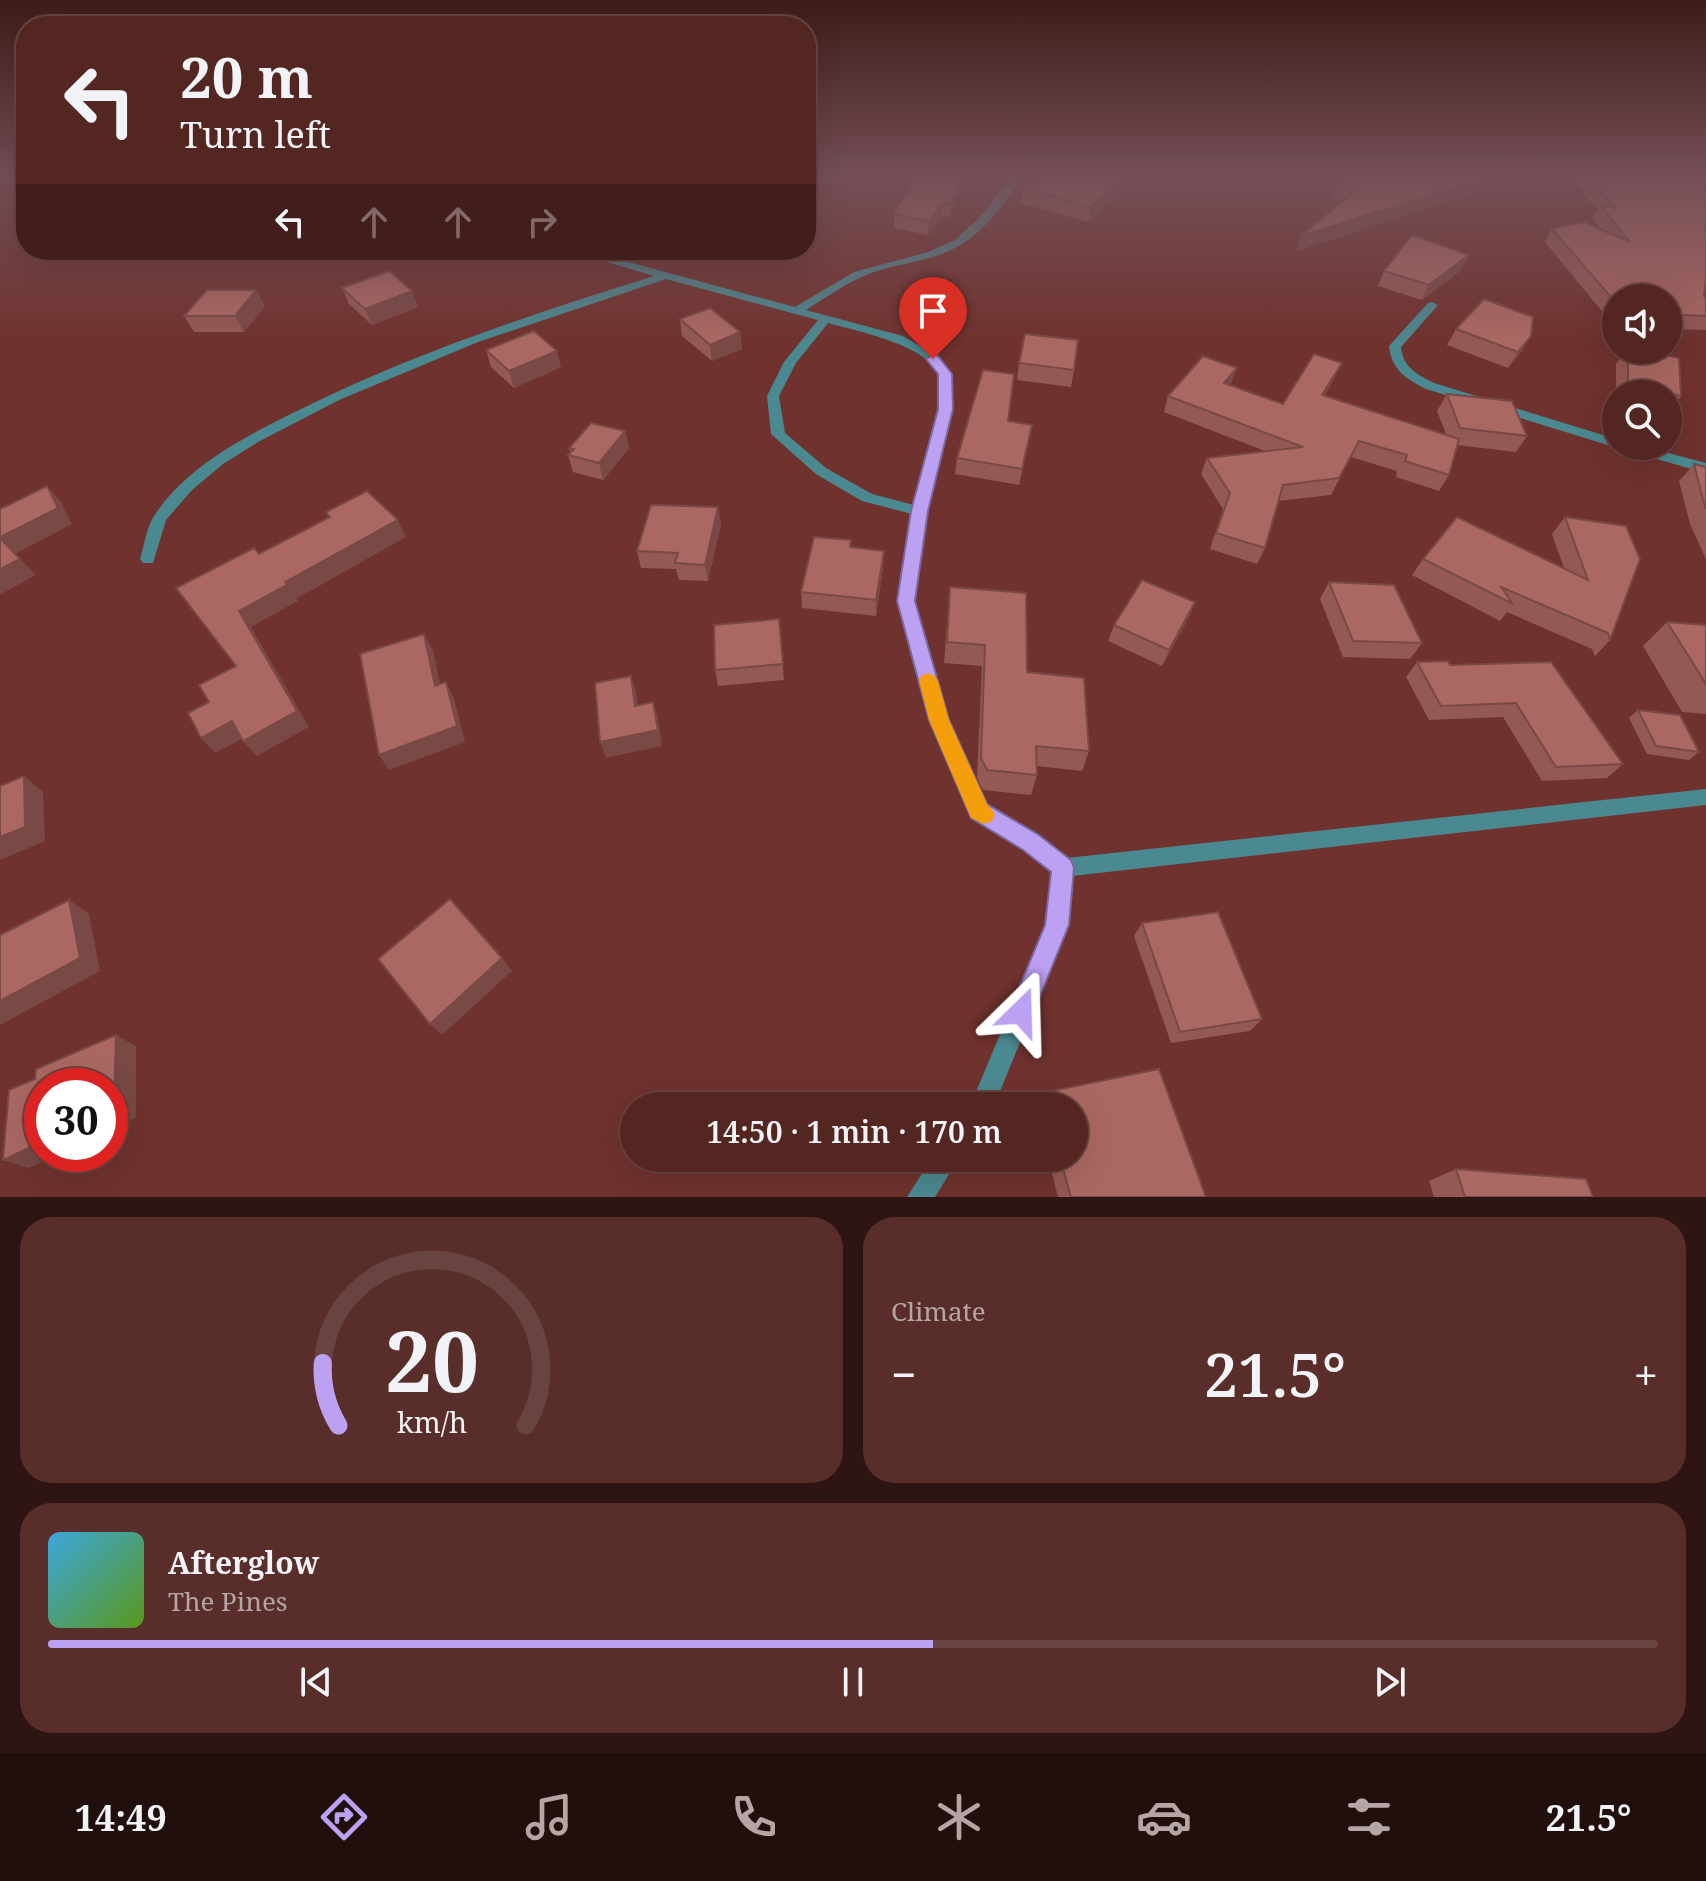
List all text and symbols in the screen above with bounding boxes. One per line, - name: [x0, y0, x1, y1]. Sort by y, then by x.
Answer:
- text: 20 m: [180, 38, 313, 114]
- icon: left: [48, 48, 152, 152]
- text: Turn left: [180, 110, 331, 159]
- icon: left: [268, 200, 312, 244]
- icon: ahead: [352, 200, 396, 244]
- icon: ahead: [436, 200, 480, 244]
- icon: right: [520, 200, 564, 244]
- pin: [899, 277, 967, 359]
- map controls: [1602, 284, 1682, 460]
- button: sound: [1602, 284, 1682, 364]
- icon: arrive: [911, 289, 955, 333]
- button: search: [1602, 380, 1682, 460]
- position arrow: [979, 970, 1063, 1054]
- speed limit sign: 30: [24, 1068, 128, 1172]
- text: 14:50 · 1 min · 170 m: [706, 1111, 1002, 1152]
- text: Climate: [891, 1293, 986, 1329]
- text: 20: [384, 1303, 479, 1416]
- text: 21.5°: [1204, 1333, 1346, 1415]
- text: −: [891, 1344, 916, 1404]
- text: +: [1633, 1344, 1658, 1404]
- text: km/h: [396, 1402, 467, 1441]
- text: Afterglow: [168, 1542, 319, 1583]
- text: The Pines: [168, 1583, 288, 1619]
- icon: previous: [294, 1660, 338, 1704]
- icon: pause: [831, 1660, 875, 1704]
- icon: next: [1368, 1660, 1412, 1704]
- icon: directions: [316, 1789, 372, 1845]
- icon: music: [521, 1789, 577, 1845]
- icon: phone: [726, 1789, 782, 1845]
- icon: climate: [931, 1789, 987, 1845]
- icon: car: [1136, 1789, 1192, 1845]
- icon: filters: [1341, 1789, 1397, 1845]
- text: 14:49: [74, 1793, 167, 1842]
- text: 21.5°: [1545, 1793, 1631, 1842]

